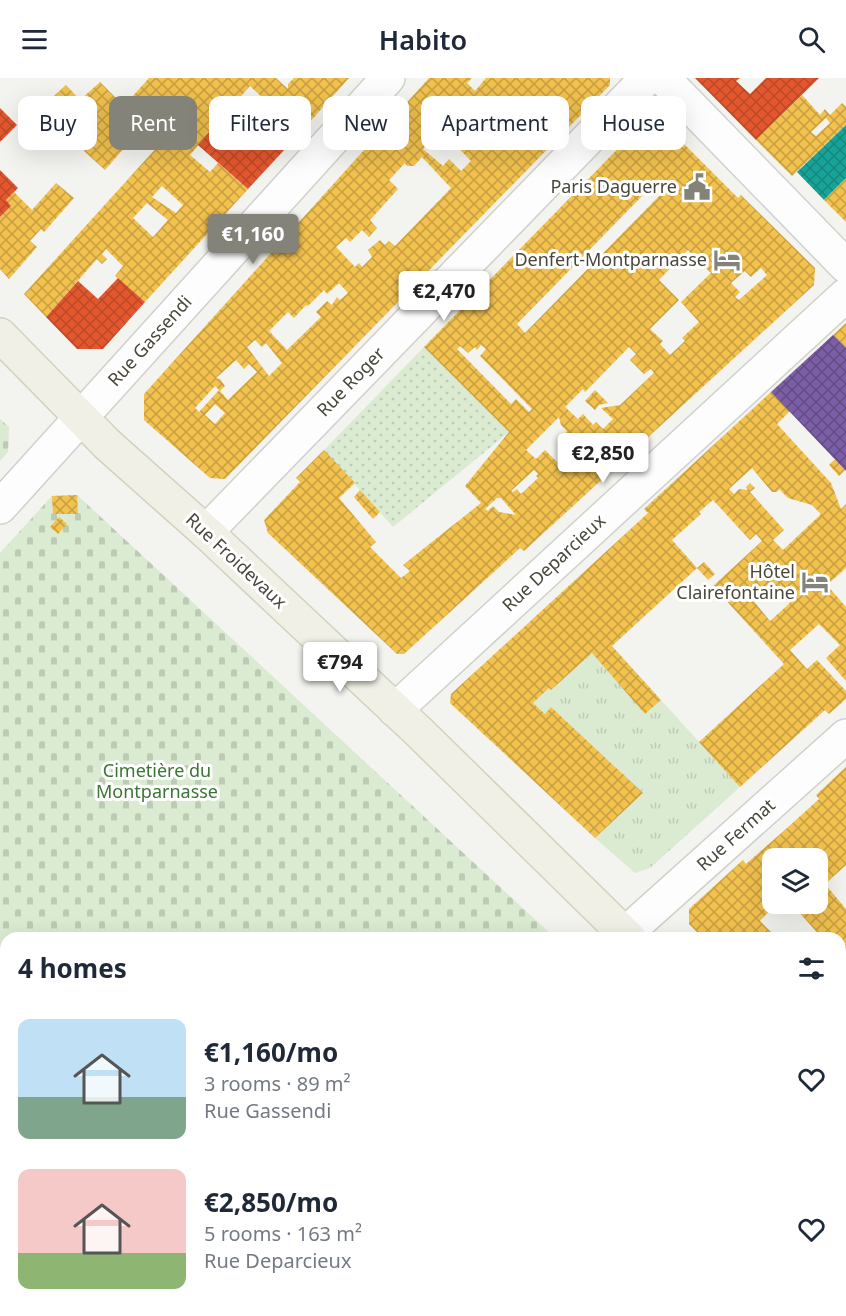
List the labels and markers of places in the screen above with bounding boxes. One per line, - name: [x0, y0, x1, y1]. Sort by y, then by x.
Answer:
- public building icon: Paris Daguerre: [682, 172, 712, 202]
- place label: Paris Daguerre: [550, 174, 677, 198]
- pin: €1,160: [204, 214, 302, 265]
- hotel icon: Denfert-Montparnasse: [712, 245, 742, 275]
- place label: Denfert-Montparnasse: [514, 247, 707, 271]
- pin: €2,470: [395, 271, 493, 322]
- pin: €2,850: [554, 433, 652, 484]
- place label: Hôtel Clairefontaine: [676, 559, 795, 604]
- hotel icon: Hôtel Clairefontaine: [800, 567, 830, 597]
- pin: €794: [304, 642, 376, 693]

